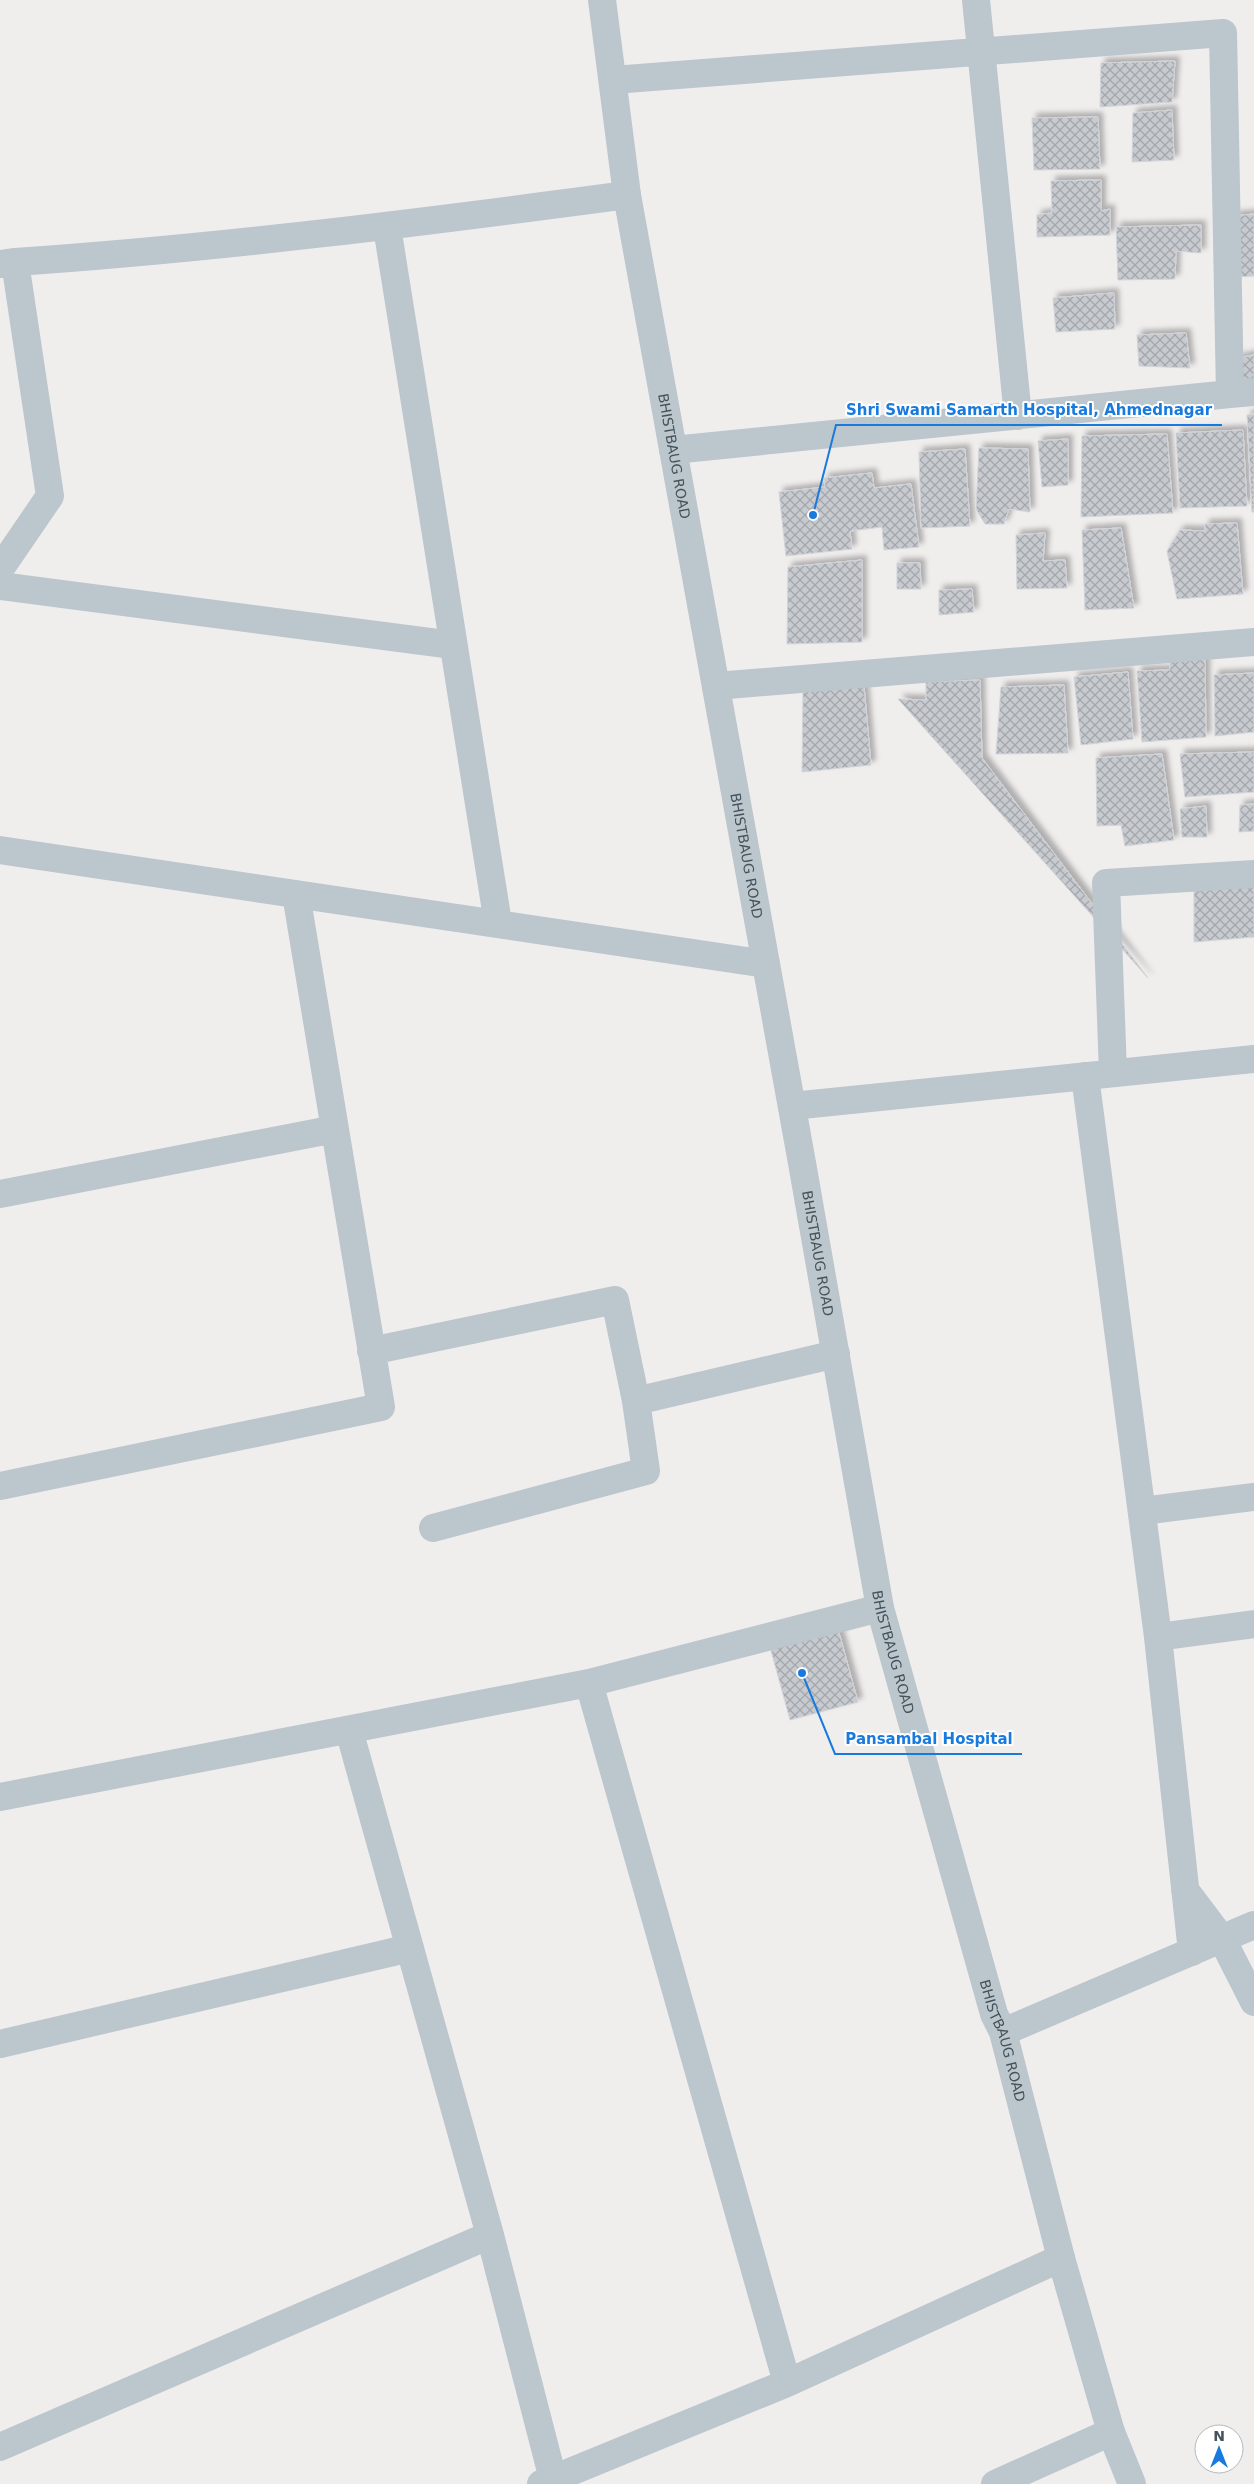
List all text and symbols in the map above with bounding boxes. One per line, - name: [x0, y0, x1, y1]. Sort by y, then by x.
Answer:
- street label: BHISTBAUG ROAD: [655, 392, 693, 520]
- callout: Shri Swami Samarth Hospital, Ahmednagar: [836, 395, 1222, 425]
- text: Shri Swami Samarth Hospital, Ahmednagar: [846, 401, 1213, 419]
- street label: BHISTBAUG ROAD: [727, 792, 766, 920]
- street label: BHISTBAUG ROAD: [799, 1189, 837, 1317]
- street label: BHISTBAUG ROAD: [869, 1589, 917, 1716]
- callout: Pansambal Hospital: [835, 1724, 1022, 1754]
- text: Pansambal Hospital: [845, 1730, 1013, 1748]
- street label: BHISTBAUG ROAD: [977, 1978, 1029, 2104]
- north arrow: [1194, 2424, 1244, 2474]
- text: N: [1213, 2428, 1225, 2444]

